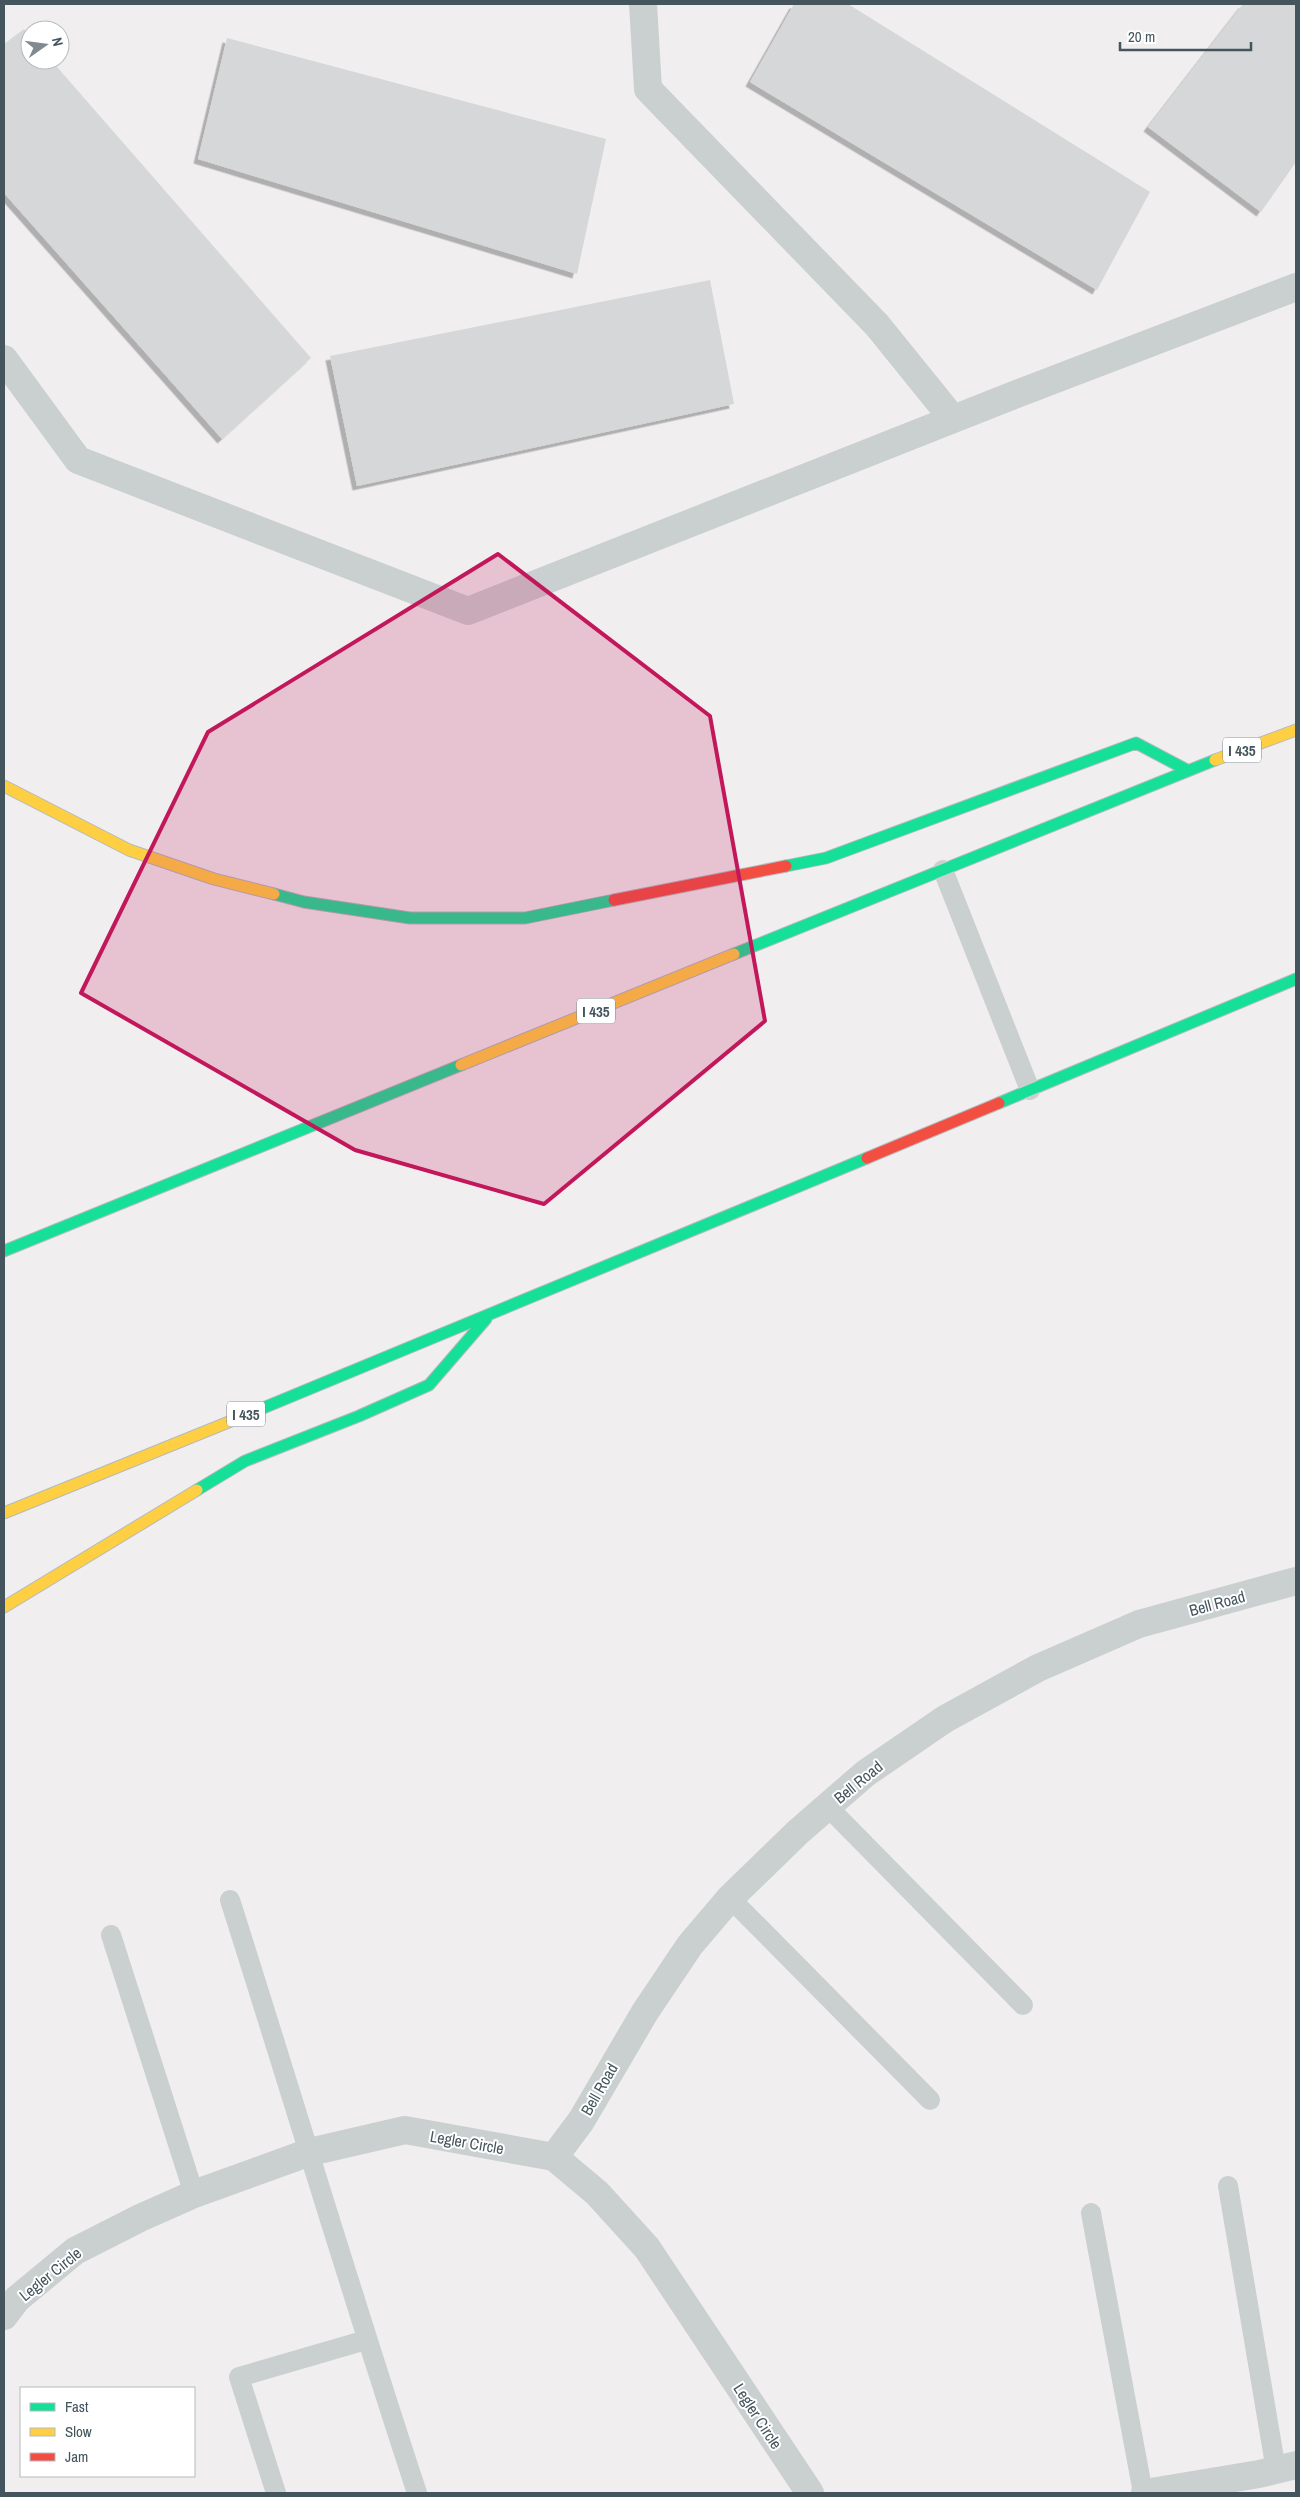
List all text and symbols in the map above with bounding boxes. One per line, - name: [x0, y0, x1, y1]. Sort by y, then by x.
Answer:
- north arrow: [20, 20, 70, 70]
- scale bar: [1120, 20, 1251, 52]
- text: 20 m: [1128, 26, 1155, 47]
- text: N: [48, 36, 67, 48]
- road number: I 435: [1223, 738, 1261, 762]
- road number: I 435: [577, 998, 615, 1024]
- road number: I 435: [227, 1402, 265, 1426]
- street label: Bell Road: [1187, 1585, 1247, 1621]
- street label: Bell Road: [829, 1756, 887, 1808]
- street label: Bell Road: [575, 2059, 623, 2119]
- street label: Legler Circle: [428, 2125, 506, 2159]
- street label: Legler Circle: [14, 2242, 86, 2306]
- street label: Legler Circle: [729, 2379, 787, 2453]
- legend: [20, 2387, 195, 2477]
- text: Fast: [65, 2396, 89, 2417]
- text: Slow: [65, 2421, 92, 2442]
- text: Jam: [65, 2446, 88, 2467]

